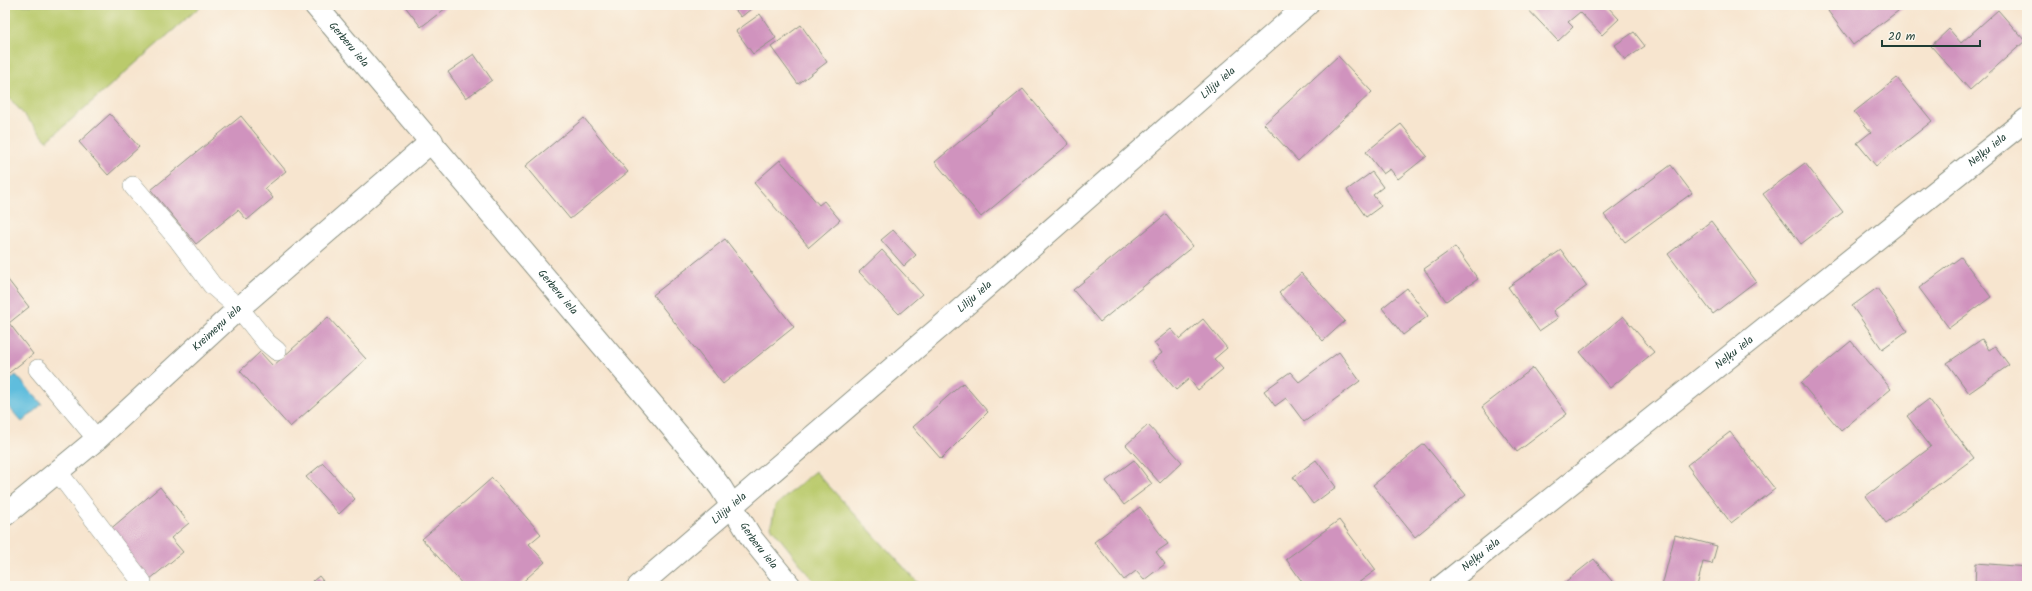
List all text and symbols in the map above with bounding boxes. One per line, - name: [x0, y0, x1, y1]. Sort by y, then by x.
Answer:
- street label: Gerberu iela: [324, 18, 373, 72]
- scale bar: [1882, 22, 1980, 48]
- text: 20 m: [1888, 27, 1916, 46]
- street label: Liliju iela: [1196, 62, 1240, 104]
- street label: Neļķu iela: [1964, 129, 2011, 172]
- street label: Gerberu iela: [533, 265, 582, 319]
- street label: Liliju iela: [953, 276, 996, 318]
- street label: Kreimeņu iela: [188, 300, 246, 356]
- street label: Neļķu iela: [1711, 331, 1758, 374]
- street label: Liliju iela: [707, 488, 751, 529]
- street label: Gerberu iela: [735, 519, 782, 573]
- street label: Neļķu iela: [1458, 534, 1505, 576]

